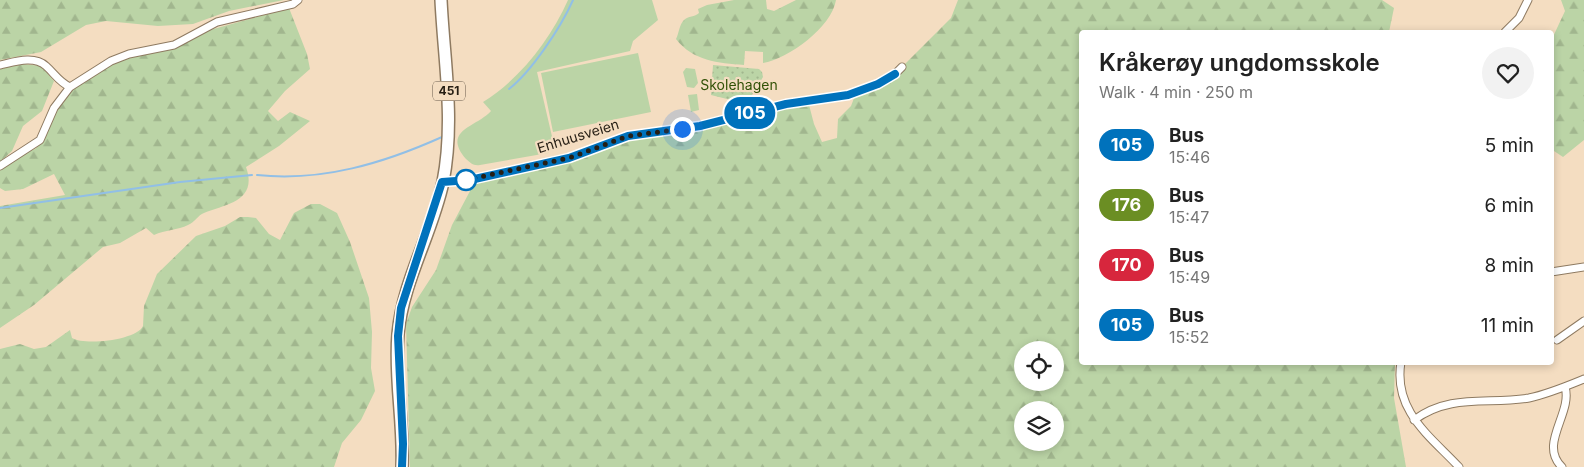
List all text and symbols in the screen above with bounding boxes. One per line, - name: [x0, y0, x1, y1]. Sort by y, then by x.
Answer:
- button: heart: [1482, 47, 1534, 99]
- text: Kråkerøy ungdomsskole: [1099, 48, 1380, 77]
- park label: Skolehagen: [700, 76, 778, 93]
- road number: 451: [433, 82, 465, 100]
- text: Walk · 4 min · 250 m: [1099, 82, 1253, 102]
- line badge: 105: [721, 97, 779, 129]
- text: 105: [734, 102, 766, 123]
- street label: Enhuusveien: [535, 115, 621, 156]
- your location: [670, 117, 695, 142]
- text: Bus: [1169, 124, 1204, 147]
- text: 105: [1111, 134, 1142, 155]
- text: 5 min: [1485, 134, 1534, 157]
- text: 15:46: [1169, 147, 1210, 167]
- unlabelled marker: [455, 169, 477, 191]
- text: Bus: [1169, 184, 1204, 207]
- text: 176: [1112, 194, 1141, 215]
- text: 6 min: [1484, 194, 1534, 217]
- text: 15:47: [1169, 207, 1209, 227]
- text: Bus: [1169, 244, 1204, 267]
- text: 170: [1111, 254, 1142, 275]
- text: 8 min: [1484, 254, 1534, 277]
- text: 15:49: [1169, 267, 1210, 287]
- text: Bus: [1169, 304, 1204, 327]
- text: 105: [1111, 314, 1142, 335]
- text: 11 min: [1481, 314, 1534, 337]
- text: 15:52: [1169, 327, 1209, 347]
- map controls: [1014, 341, 1064, 451]
- button: locate: [1014, 341, 1064, 391]
- button: layers: [1014, 401, 1064, 451]

